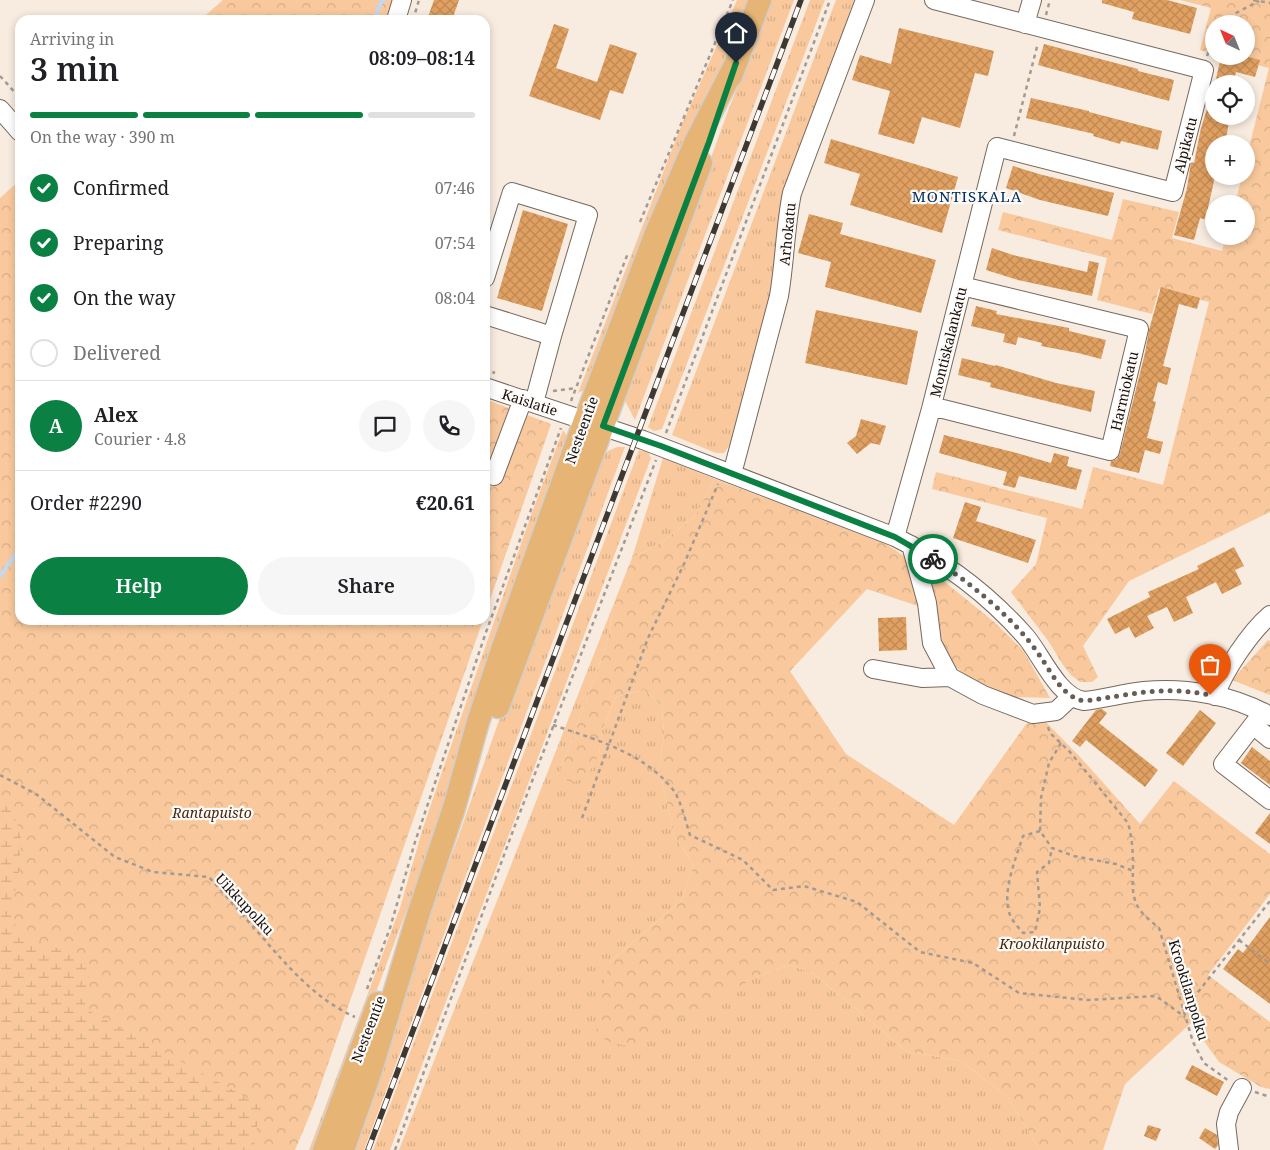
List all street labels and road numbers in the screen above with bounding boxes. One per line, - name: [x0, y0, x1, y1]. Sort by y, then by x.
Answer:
- street label: Alpikatu: [1169, 115, 1201, 175]
- street label: Arhokatu: [774, 201, 800, 266]
- street label: Montiskalankatu: [925, 285, 971, 399]
- street label: Harmiokatu: [1106, 349, 1142, 433]
- street label: Kaislatie: [500, 384, 560, 420]
- street label: Nesteentie: [560, 394, 602, 466]
- street label: Uikkupolku: [211, 869, 279, 939]
- street label: Krookilanpolku: [1165, 937, 1213, 1043]
- street label: Nesteentie: [347, 993, 389, 1065]

